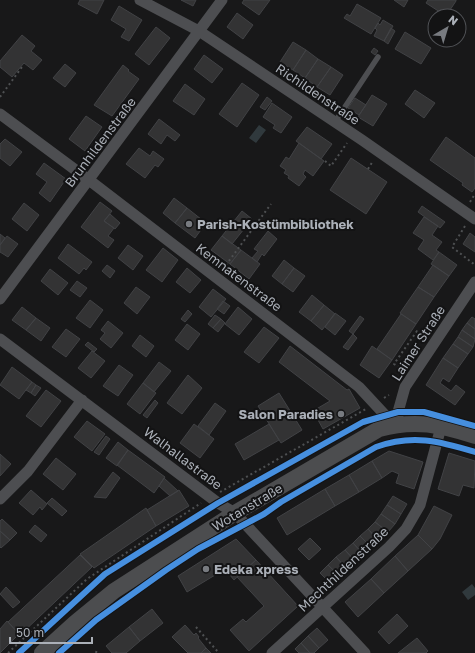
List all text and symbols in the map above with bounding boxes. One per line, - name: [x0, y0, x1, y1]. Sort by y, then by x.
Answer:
- north arrow: [427, 8, 467, 48]
- text: N: [446, 12, 461, 27]
- street label: Richildenstraße: [273, 60, 363, 128]
- street label: Brunhildenstraße: [61, 94, 139, 190]
- place label: Parish-Kostümbibliothek: [197, 216, 354, 232]
- marker: Parish-Kostümbibliothek: [184, 219, 194, 229]
- street label: Kemnatenstraße: [193, 240, 285, 314]
- street label: Laimer Straße: [388, 302, 448, 384]
- place label: Salon Paradies: [239, 406, 333, 422]
- marker: Salon Paradies: [336, 409, 346, 419]
- street label: Walhallastraße: [141, 423, 225, 493]
- street label: Wotanstraße: [209, 480, 285, 534]
- street label: Mechthildenstraße: [295, 523, 391, 615]
- place label: Edeka xpress: [214, 561, 299, 577]
- marker: Edeka xpress: [201, 564, 211, 574]
- scale bar: [10, 619, 92, 645]
- text: 50 m: [16, 625, 44, 640]

